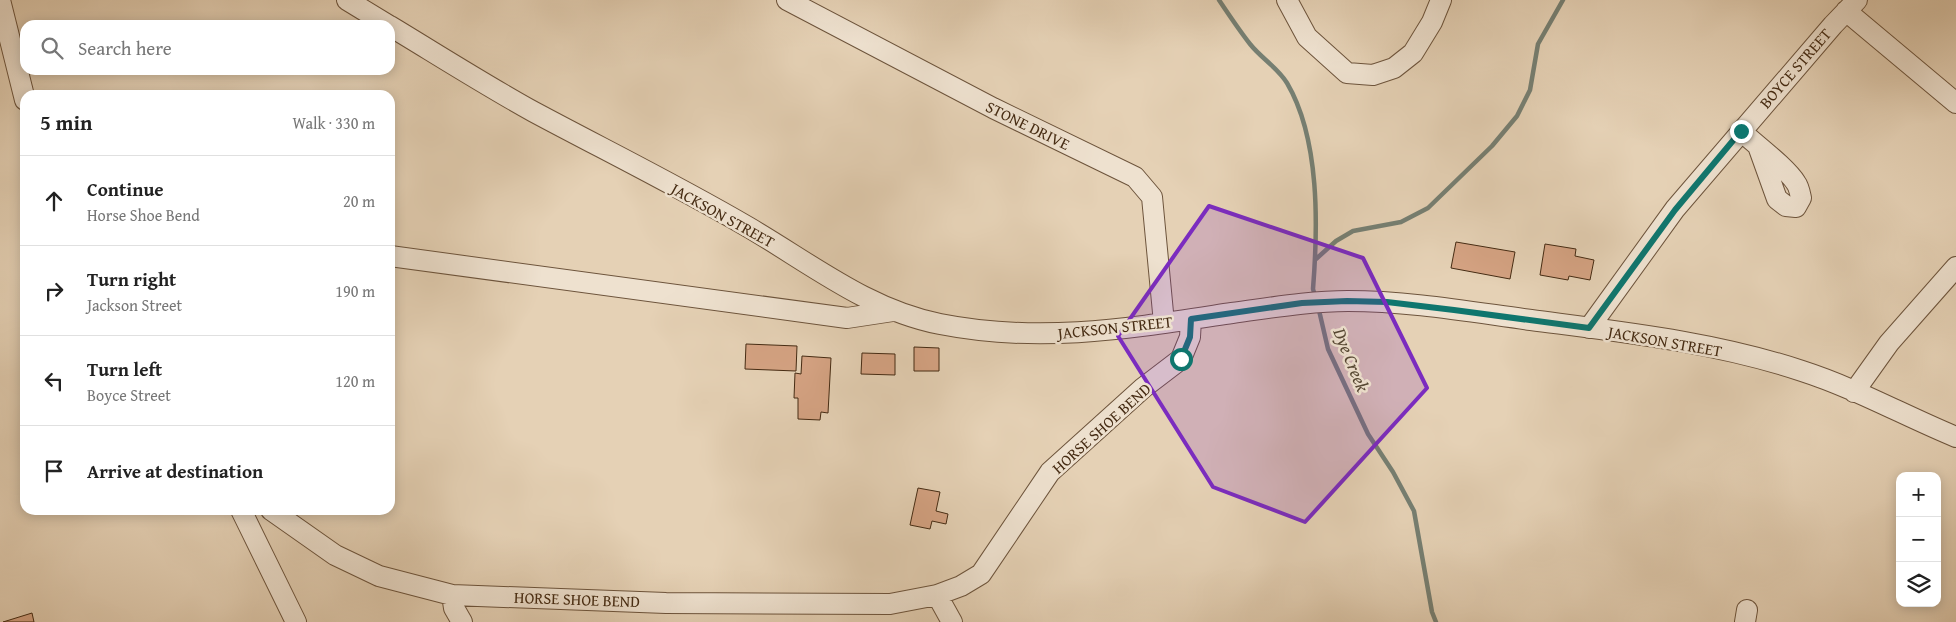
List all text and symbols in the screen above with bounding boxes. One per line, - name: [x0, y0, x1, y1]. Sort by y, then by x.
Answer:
- search box: [20, 20, 395, 75]
- street label: BOYCE STREET: [1753, 23, 1837, 113]
- icon: search: [38, 34, 66, 62]
- text: Search here: [78, 34, 172, 62]
- street label: STONE DRIVE: [982, 94, 1074, 156]
- text: 5 min: [40, 107, 92, 138]
- text: Walk · 330 m: [292, 111, 375, 135]
- route end: [1730, 120, 1753, 143]
- text: Continue: [87, 175, 164, 203]
- street label: JACKSON STREET: [665, 176, 779, 253]
- icon: ahead: [40, 187, 68, 215]
- text: 20 m: [343, 189, 375, 213]
- text: Horse Shoe Bend: [87, 203, 200, 227]
- text: Turn right: [87, 265, 176, 293]
- icon: right: [40, 277, 68, 305]
- text: 190 m: [335, 279, 375, 303]
- text: Jackson Street: [87, 293, 182, 317]
- street label: JACKSON STREET: [1054, 309, 1174, 345]
- street label: JACKSON STREET: [1604, 319, 1724, 363]
- water label: Dye Creek: [1326, 323, 1377, 397]
- route start: [1170, 348, 1193, 371]
- text: Turn left: [87, 355, 162, 383]
- icon: left: [40, 367, 68, 395]
- text: 120 m: [335, 369, 375, 393]
- street label: HORSE SHOE BEND: [1046, 377, 1156, 479]
- text: Boyce Street: [87, 383, 171, 407]
- icon: arrive: [40, 457, 68, 485]
- text: Arrive at destination: [87, 457, 263, 485]
- map controls: [1896, 472, 1941, 607]
- button: +: [1896, 472, 1941, 517]
- button: −: [1896, 517, 1941, 562]
- button: layers: [1896, 562, 1941, 607]
- street label: HORSE SHOE BEND: [514, 585, 641, 613]

